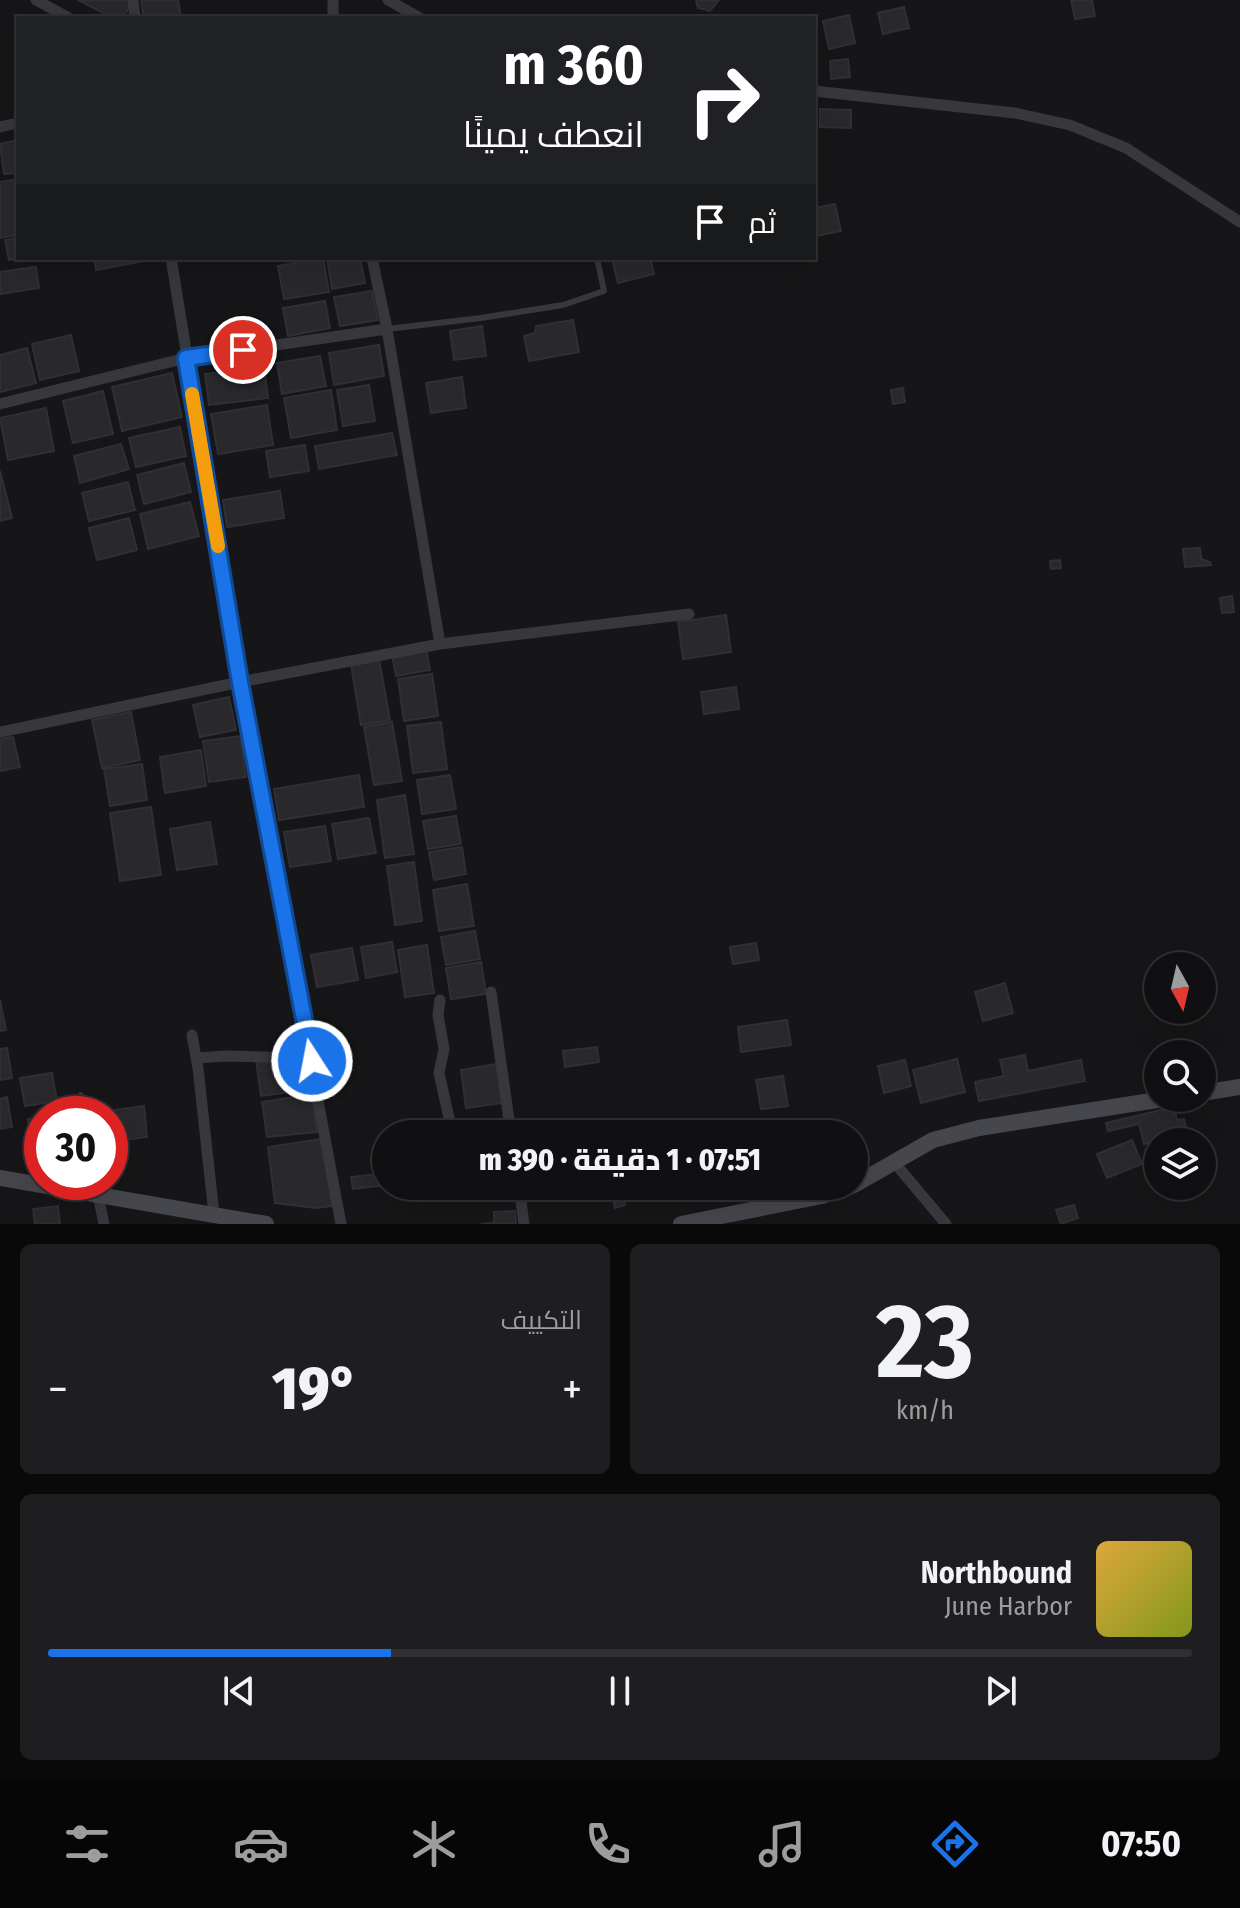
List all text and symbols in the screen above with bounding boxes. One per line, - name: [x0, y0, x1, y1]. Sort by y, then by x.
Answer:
- text: 360 m: [503, 32, 644, 99]
- icon: right: [672, 48, 776, 152]
- text: انعطف يمينًا: [463, 113, 644, 157]
- icon: arrive: [688, 200, 732, 244]
- text: ثم: [748, 205, 776, 241]
- pin: [209, 316, 277, 384]
- icon: arrive: [221, 328, 265, 372]
- north arrow: [1144, 952, 1216, 1024]
- map controls: [1144, 952, 1216, 1200]
- position arrow: [270, 1019, 354, 1103]
- button: search: [1144, 1040, 1216, 1112]
- speed limit sign: 30: [24, 1096, 128, 1200]
- button: layers: [1144, 1128, 1216, 1200]
- text: 07:51 · 1 دقيقة · 390 m: [479, 1142, 761, 1178]
- text: 23: [876, 1280, 974, 1405]
- text: التكييف: [500, 1305, 582, 1336]
- text: 19°: [272, 1353, 358, 1425]
- text: −: [48, 1363, 68, 1416]
- text: +: [562, 1363, 582, 1416]
- text: km/h: [896, 1395, 954, 1426]
- text: Northbound: [921, 1555, 1072, 1591]
- text: June Harbor: [944, 1591, 1072, 1622]
- icon: previous: [217, 1669, 261, 1713]
- icon: pause: [598, 1669, 642, 1713]
- icon: next: [979, 1669, 1023, 1713]
- icon: filters: [59, 1816, 115, 1872]
- icon: car: [233, 1816, 289, 1872]
- icon: climate: [406, 1816, 462, 1872]
- icon: phone: [580, 1816, 636, 1872]
- icon: music: [754, 1816, 810, 1872]
- icon: directions: [927, 1816, 983, 1872]
- text: 07:50: [1101, 1822, 1181, 1866]

